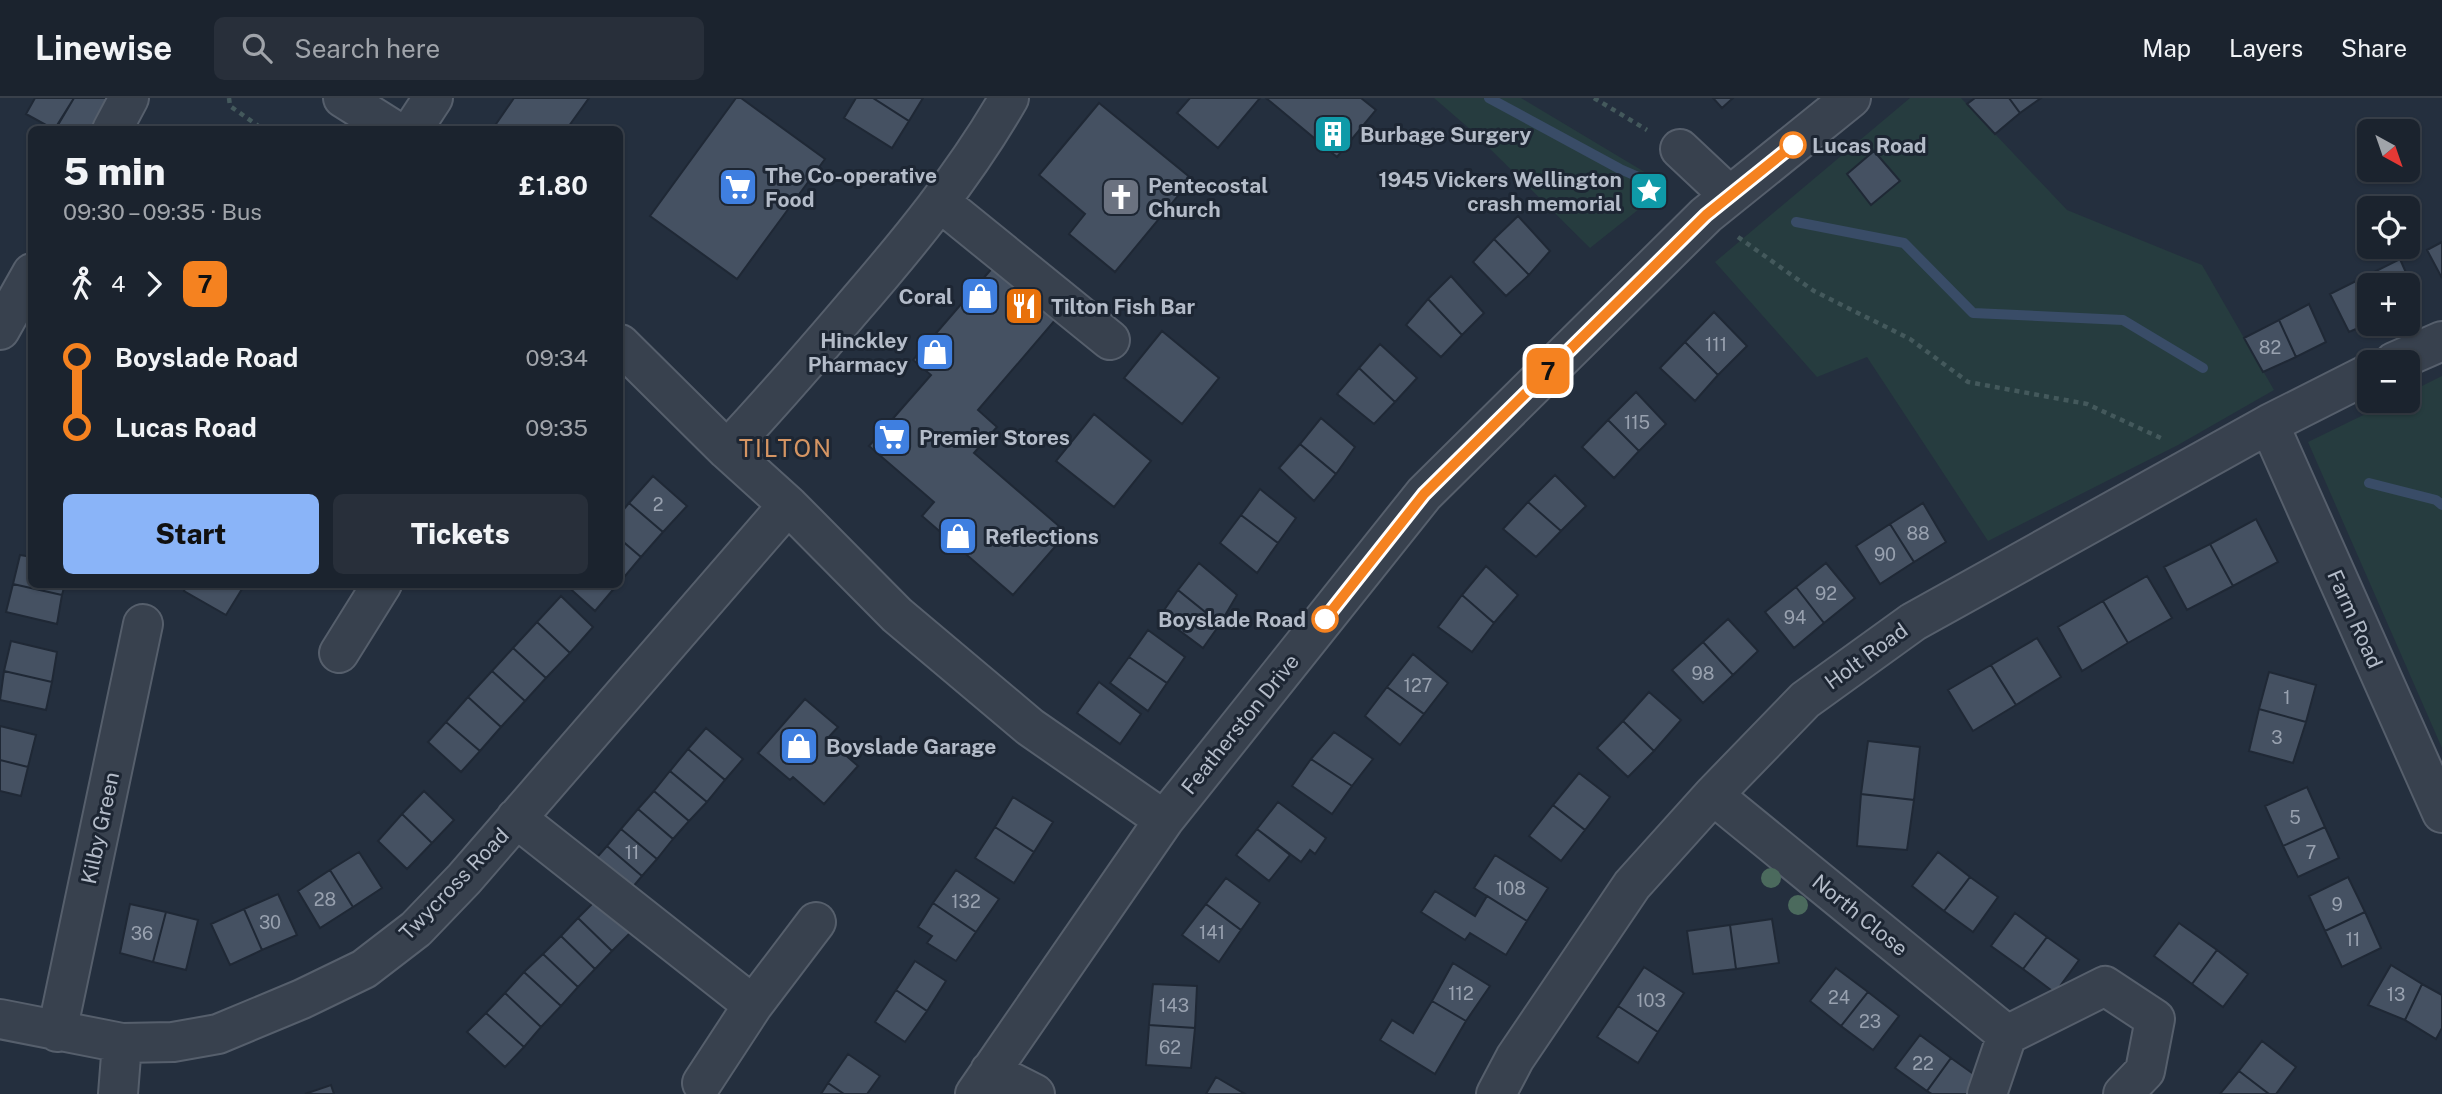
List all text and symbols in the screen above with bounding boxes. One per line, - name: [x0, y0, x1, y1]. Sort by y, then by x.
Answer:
- search box: [214, 17, 704, 80]
- text: Linewise: [35, 29, 172, 67]
- icon: search: [238, 29, 276, 67]
- text: Search here: [294, 33, 440, 64]
- text: Map: [2142, 34, 2191, 62]
- text: Layers: [2229, 34, 2303, 62]
- text: Share: [2341, 34, 2407, 62]
- building icon: Burbage Surgery: [1312, 113, 1354, 155]
- north arrow: [2357, 119, 2420, 182]
- map controls: [2357, 119, 2420, 413]
- place label: Burbage Surgery: [1360, 122, 1531, 147]
- marker: Lucas Road: [1780, 132, 1806, 158]
- place label: Lucas Road: [1812, 133, 1927, 158]
- text: 5 min: [63, 149, 165, 194]
- place label: The Co-operative Food: [765, 163, 937, 212]
- supermarket icon: The Co-operative Food: [717, 166, 759, 208]
- place label: 1945 Vickers Wellington crash memorial: [1378, 167, 1622, 216]
- text: £1.80: [519, 170, 588, 201]
- place icon: 1945 Vickers Wellington crash memorial: [1628, 170, 1670, 212]
- place label: Pentecostal Church: [1148, 173, 1268, 222]
- church icon: Pentecostal Church: [1100, 176, 1142, 218]
- button: locate: [2357, 196, 2420, 259]
- text: 09:30 – 09:35 · Bus: [63, 198, 262, 225]
- icon: walk: [63, 265, 101, 303]
- icon: forward: [135, 265, 173, 303]
- text: 4: [111, 270, 125, 297]
- text: 7: [197, 270, 213, 298]
- button: +: [2357, 273, 2420, 336]
- shop icon: Coral: [959, 275, 1001, 317]
- place label: Coral: [899, 284, 953, 309]
- restaurant icon: Tilton Fish Bar: [1003, 285, 1045, 327]
- place label: Tilton Fish Bar: [1051, 294, 1195, 319]
- place label: Hinckley Pharmacy: [808, 328, 908, 377]
- shop icon: Hinckley Pharmacy: [914, 331, 956, 373]
- house number: 111: [1705, 334, 1727, 355]
- house number: 82: [2259, 337, 2281, 358]
- text: Boyslade Road: [115, 342, 298, 373]
- text: 09:34: [526, 344, 588, 371]
- line badge: 7: [1525, 348, 1571, 394]
- button: −: [2357, 350, 2420, 413]
- text: 7: [1540, 357, 1556, 385]
- text: Lucas Road: [115, 412, 257, 443]
- house number: 115: [1624, 412, 1650, 433]
- text: 09:35: [525, 414, 588, 441]
- supermarket icon: Premier Stores: [871, 416, 913, 458]
- place label: Premier Stores: [919, 425, 1070, 450]
- district label: TILTON: [739, 434, 833, 462]
- button: Start: [63, 494, 319, 574]
- button: Tickets: [333, 494, 588, 574]
- house number: 2: [653, 494, 663, 515]
- shop icon: Reflections: [937, 515, 979, 557]
- house number: 88: [1906, 523, 1930, 544]
- place label: Reflections: [985, 524, 1099, 549]
- house number: 90: [1874, 544, 1896, 565]
- street label: Farm Road: [2322, 566, 2388, 672]
- house number: 92: [1815, 583, 1837, 604]
- marker: Boyslade Road: [1312, 606, 1338, 632]
- place label: Boyslade Road: [1158, 607, 1306, 632]
- house number: 94: [1784, 607, 1806, 628]
- street label: Holt Road: [1820, 618, 1912, 694]
- street label: Featherston Drive: [1176, 649, 1304, 799]
- house number: 98: [1692, 663, 1714, 684]
- house number: 127: [1404, 675, 1432, 696]
- house number: 1: [2283, 687, 2291, 708]
- shop icon: Boyslade Garage: [778, 725, 820, 767]
- house number: 3: [2271, 727, 2283, 748]
- place label: Boyslade Garage: [826, 734, 996, 759]
- street label: Kilby Green: [76, 770, 124, 886]
- house number: 5: [2289, 807, 2301, 828]
- street label: Twycross Road: [394, 823, 514, 945]
- house number: 11: [625, 842, 639, 863]
- house number: 7: [2306, 842, 2316, 863]
- street label: North Close: [1807, 869, 1913, 961]
- house number: 108: [1496, 878, 1526, 899]
- house number: 28: [314, 889, 336, 910]
- house number: 132: [951, 891, 981, 912]
- house number: 9: [2331, 894, 2343, 915]
- house number: 30: [259, 912, 281, 933]
- house number: 141: [1199, 922, 1225, 943]
- house number: 36: [131, 923, 153, 944]
- house number: 11: [2346, 929, 2360, 950]
- house number: 112: [1448, 983, 1474, 1004]
- house number: 13: [2387, 984, 2405, 1005]
- house number: 24: [1828, 987, 1850, 1008]
- house number: 103: [1636, 990, 1666, 1011]
- house number: 143: [1159, 995, 1189, 1016]
- house number: 23: [1859, 1011, 1881, 1032]
- house number: 62: [1159, 1037, 1181, 1058]
- house number: 22: [1912, 1053, 1934, 1074]

